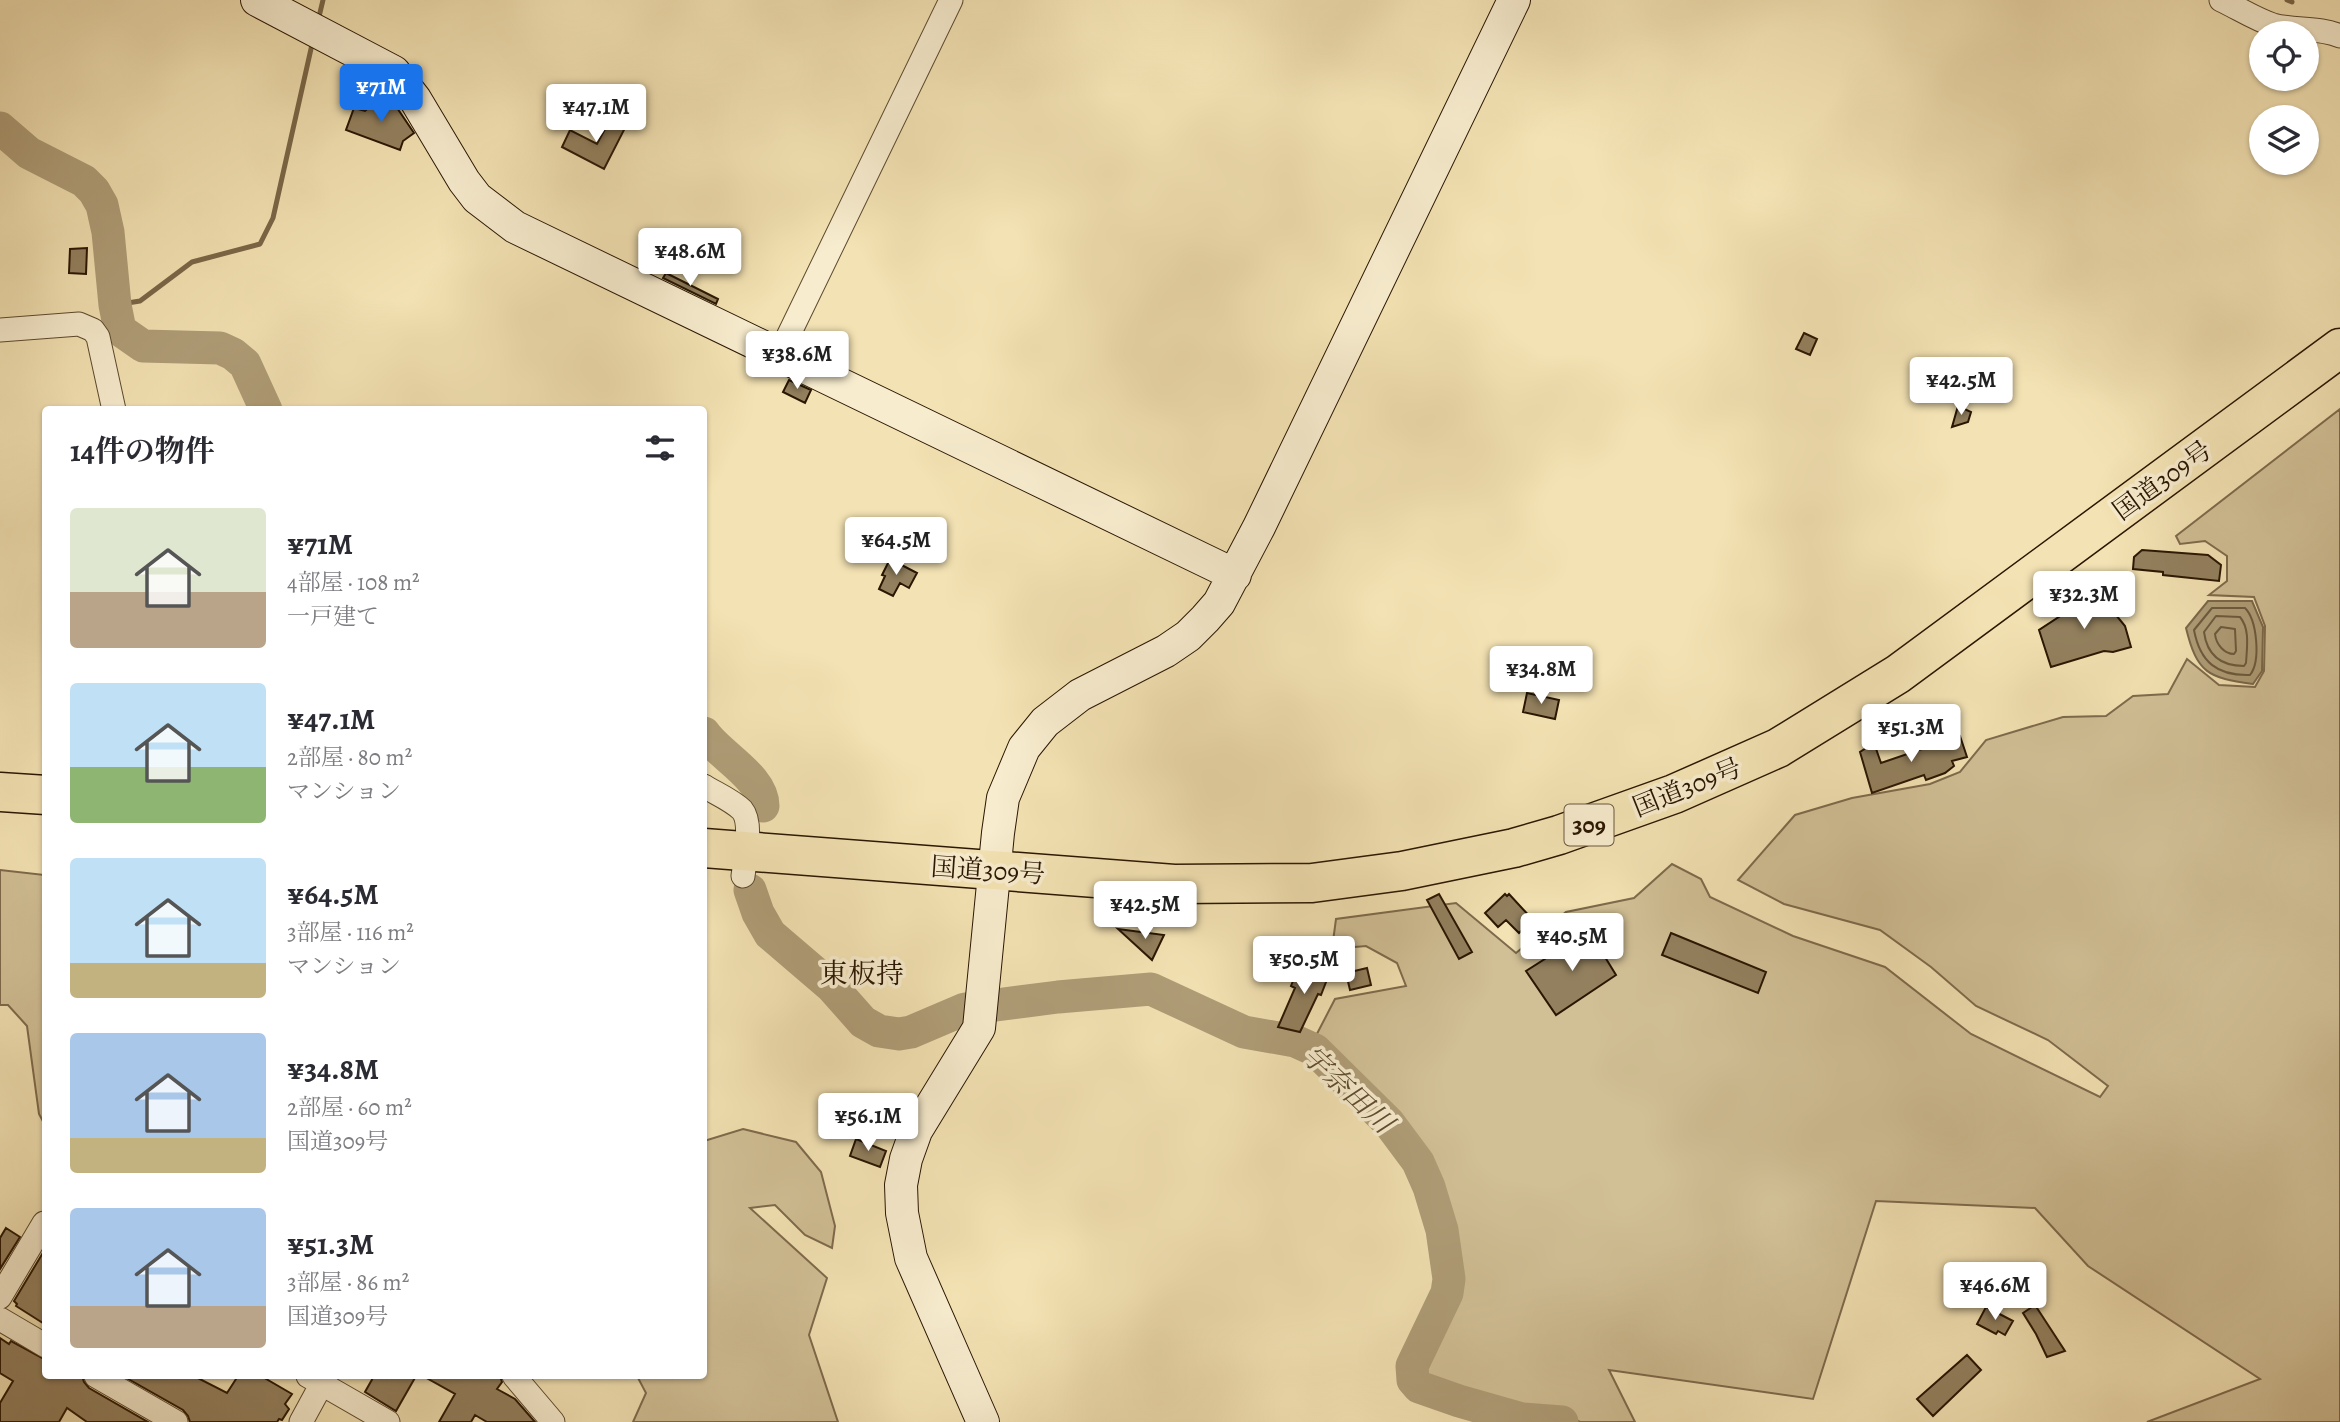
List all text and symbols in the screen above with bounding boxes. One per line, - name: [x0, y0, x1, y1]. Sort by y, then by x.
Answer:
- map controls: [2249, 21, 2319, 175]
- button: locate: [2249, 21, 2319, 91]
- pin: ¥71M: [340, 64, 422, 124]
- text: ¥71M: [356, 71, 406, 102]
- pin: ¥47.1M: [539, 85, 653, 144]
- text: ¥47.1M: [562, 91, 630, 122]
- button: layers: [2249, 105, 2319, 175]
- pin: ¥48.6M: [633, 229, 747, 288]
- text: ¥48.6M: [654, 235, 726, 266]
- pin: ¥38.6M: [740, 332, 854, 391]
- text: ¥38.6M: [762, 338, 832, 369]
- pin: ¥42.5M: [1904, 358, 2018, 417]
- text: ¥42.5M: [1926, 364, 1996, 395]
- icon: filters: [641, 429, 679, 467]
- text: 14件の物件: [70, 431, 215, 471]
- street label: 国道309号: [2106, 433, 2219, 528]
- pin: ¥64.5M: [839, 518, 953, 577]
- text: ¥71M: [287, 524, 353, 564]
- text: ¥64.5M: [861, 524, 931, 555]
- icon: home: [126, 536, 210, 620]
- text: 4部屋 · 108 m²: [287, 567, 420, 598]
- pin: ¥32.3M: [2027, 572, 2141, 631]
- text: ¥32.3M: [2049, 578, 2119, 609]
- text: 一戸建て: [287, 601, 379, 632]
- pin: ¥34.8M: [1484, 646, 1598, 706]
- text: ¥34.8M: [1506, 653, 1576, 684]
- text: ¥47.1M: [287, 699, 375, 739]
- pin: ¥51.3M: [1854, 704, 1968, 764]
- icon: home: [126, 711, 210, 795]
- text: ¥51.3M: [1878, 711, 1944, 742]
- text: 2部屋 · 80 m²: [287, 742, 412, 773]
- street label: 国道309号: [1628, 750, 1747, 825]
- text: マンション: [287, 776, 401, 807]
- road number: 309: [1564, 804, 1614, 846]
- street label: 国道309号: [930, 849, 1046, 892]
- text: ¥64.5M: [287, 874, 379, 914]
- pin: ¥42.5M: [1088, 881, 1202, 941]
- icon: home: [126, 886, 210, 970]
- text: ¥42.5M: [1110, 888, 1180, 919]
- pin: ¥40.5M: [1515, 914, 1629, 973]
- text: 3部屋 · 116 m²: [287, 917, 414, 948]
- text: ¥40.5M: [1536, 920, 1608, 951]
- pin: ¥50.5M: [1247, 936, 1361, 996]
- text: ¥50.5M: [1269, 943, 1339, 974]
- text: マンション: [287, 951, 401, 982]
- district label: 東板持: [820, 955, 904, 993]
- water label: 宇奈田川: [1293, 1038, 1403, 1144]
- text: ¥34.8M: [287, 1049, 379, 1089]
- icon: home: [126, 1061, 210, 1145]
- text: 2部屋 · 60 m²: [287, 1092, 412, 1123]
- pin: ¥56.1M: [811, 1094, 925, 1153]
- text: ¥56.1M: [834, 1100, 902, 1131]
- text: 国道309号: [287, 1126, 388, 1157]
- text: ¥51.3M: [287, 1224, 374, 1264]
- icon: home: [126, 1236, 210, 1320]
- pin: ¥46.6M: [1938, 1262, 2052, 1322]
- text: 3部屋 · 86 m²: [287, 1267, 409, 1298]
- text: ¥46.6M: [1959, 1269, 2031, 1300]
- text: 国道309号: [287, 1301, 388, 1332]

